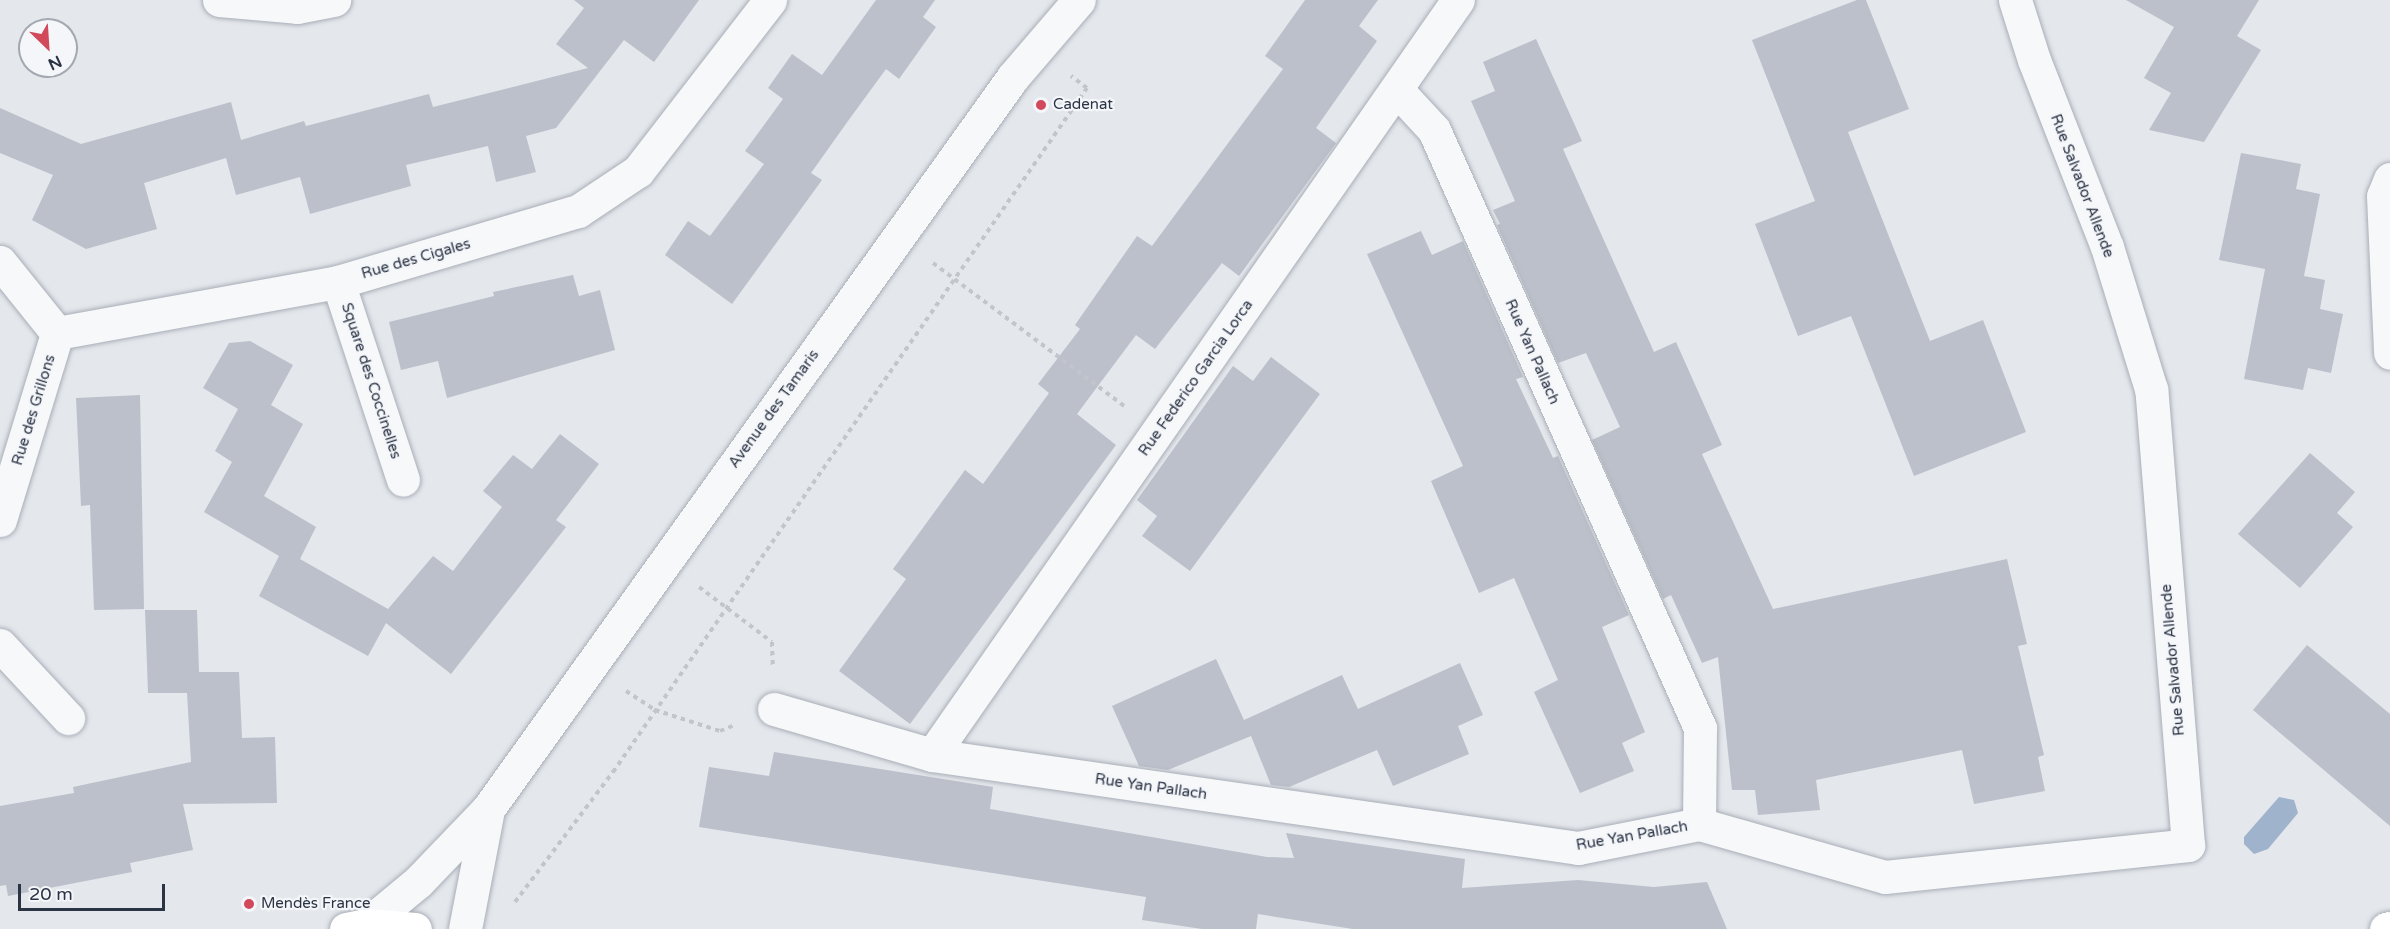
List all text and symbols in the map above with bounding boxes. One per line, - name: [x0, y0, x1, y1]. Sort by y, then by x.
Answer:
- north arrow: [18, 18, 78, 78]
- text: N: [45, 51, 65, 74]
- place label: Cadenat: [1053, 96, 1113, 114]
- marker: Cadenat: [1034, 98, 1048, 112]
- street label: Rue Salvador Allende: [2046, 112, 2118, 260]
- street label: Rue des Cigales: [359, 235, 473, 283]
- street label: Rue Federico Garcia Lorca: [1135, 296, 1257, 460]
- street label: Rue Yan Pallach: [1501, 297, 1563, 407]
- street label: Square des Coccinelles: [337, 301, 405, 461]
- street label: Avenue des Tamaris: [725, 346, 823, 472]
- street label: Rue des Grillons: [9, 352, 59, 468]
- street label: Rue Salvador Allende: [2157, 583, 2189, 737]
- street label: Rue Yan Pallach: [1094, 770, 1208, 804]
- street label: Rue Yan Pallach: [1575, 817, 1689, 855]
- scale bar: [21, 872, 168, 910]
- text: 20 m: [29, 883, 73, 905]
- place label: Mendès France: [261, 895, 370, 913]
- marker: Mendès France: [242, 897, 256, 911]

